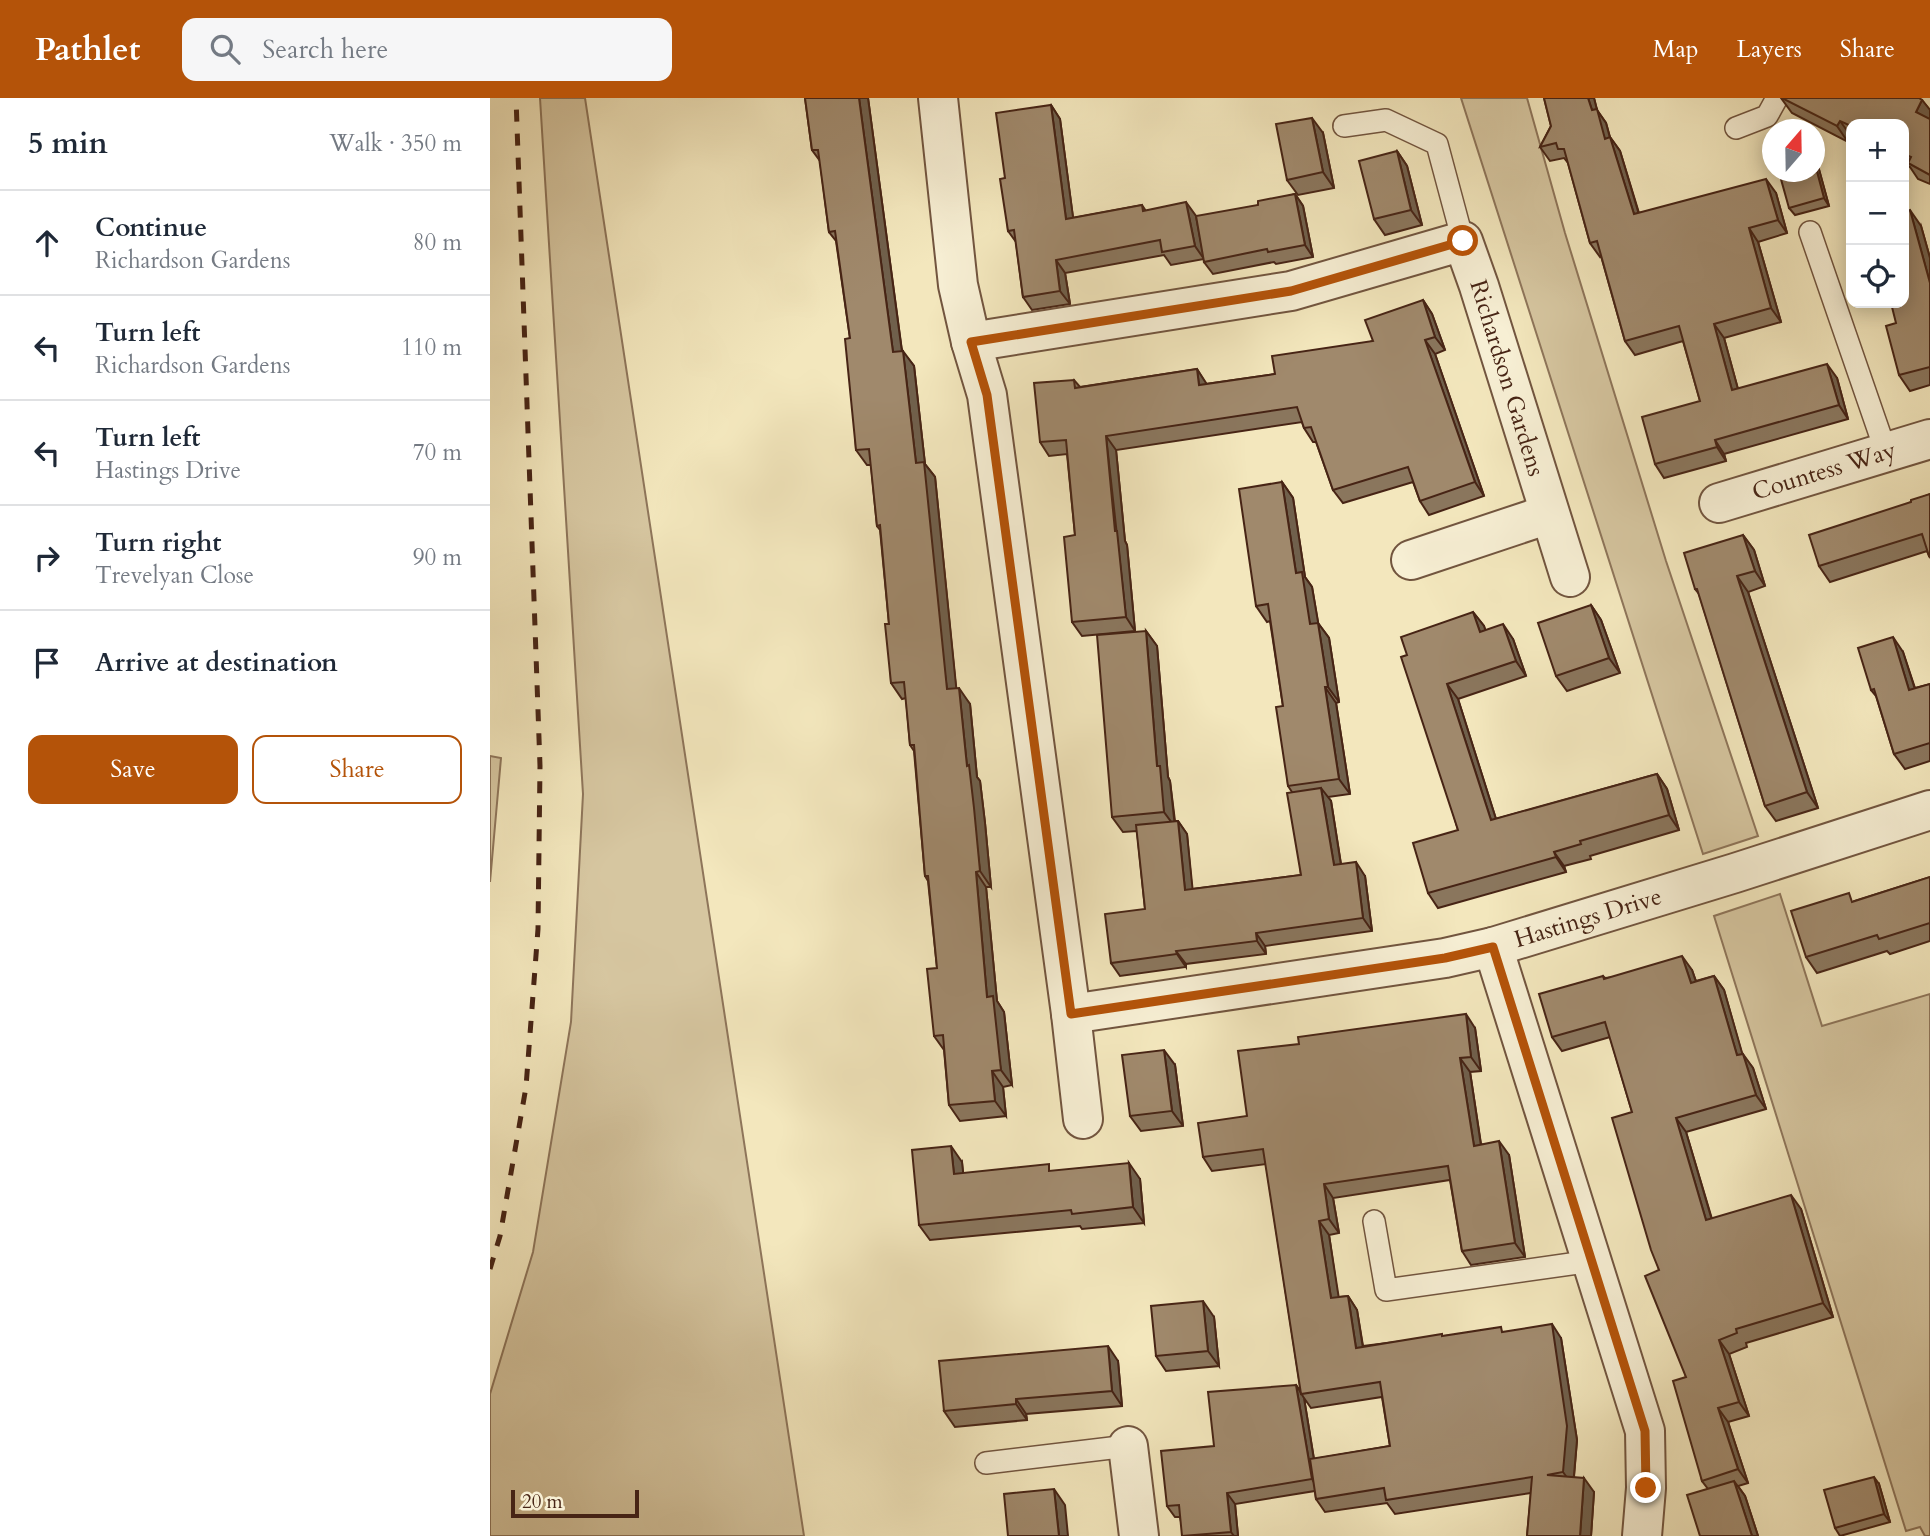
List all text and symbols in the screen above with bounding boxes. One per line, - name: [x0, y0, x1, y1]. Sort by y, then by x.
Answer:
- search box: [182, 18, 672, 81]
- text: Pathlet: [35, 27, 140, 72]
- icon: search: [206, 30, 244, 68]
- text: Search here: [262, 32, 388, 67]
- text: Map: [1653, 33, 1699, 66]
- text: Layers: [1737, 33, 1802, 66]
- text: Share: [1840, 33, 1895, 66]
- north arrow: [1762, 119, 1825, 182]
- map controls: [1846, 119, 1909, 308]
- button: +: [1846, 119, 1909, 182]
- text: 5 min: [28, 123, 108, 164]
- text: Walk · 350 m: [329, 128, 462, 159]
- button: −: [1846, 182, 1909, 245]
- text: Continue: [95, 210, 207, 245]
- icon: ahead: [28, 224, 66, 262]
- route start: [1447, 225, 1478, 256]
- text: 80 m: [413, 227, 462, 258]
- text: Richardson Gardens: [95, 245, 290, 276]
- button: locate: [1846, 245, 1909, 308]
- street label: Richardson Gardens: [1461, 276, 1553, 480]
- text: Turn left: [95, 315, 200, 350]
- icon: left: [28, 329, 66, 367]
- text: 110 m: [401, 332, 462, 363]
- text: Richardson Gardens: [95, 350, 290, 381]
- text: Turn left: [95, 420, 200, 455]
- street label: Countess Way: [1748, 433, 1900, 509]
- icon: left: [28, 434, 66, 472]
- text: 70 m: [413, 437, 462, 468]
- text: Hastings Drive: [95, 455, 241, 486]
- text: Turn right: [95, 525, 222, 560]
- icon: right: [28, 539, 66, 577]
- text: 90 m: [413, 542, 462, 573]
- text: Trevelyan Close: [95, 560, 254, 591]
- icon: arrive: [28, 644, 66, 682]
- text: Arrive at destination: [95, 645, 338, 680]
- button: Save: [28, 735, 238, 804]
- button: Share: [252, 735, 462, 804]
- street label: Hastings Drive: [1510, 880, 1666, 956]
- route end: [1630, 1472, 1661, 1503]
- scale bar: [511, 1487, 639, 1519]
- text: 20 m: [522, 1489, 563, 1515]

